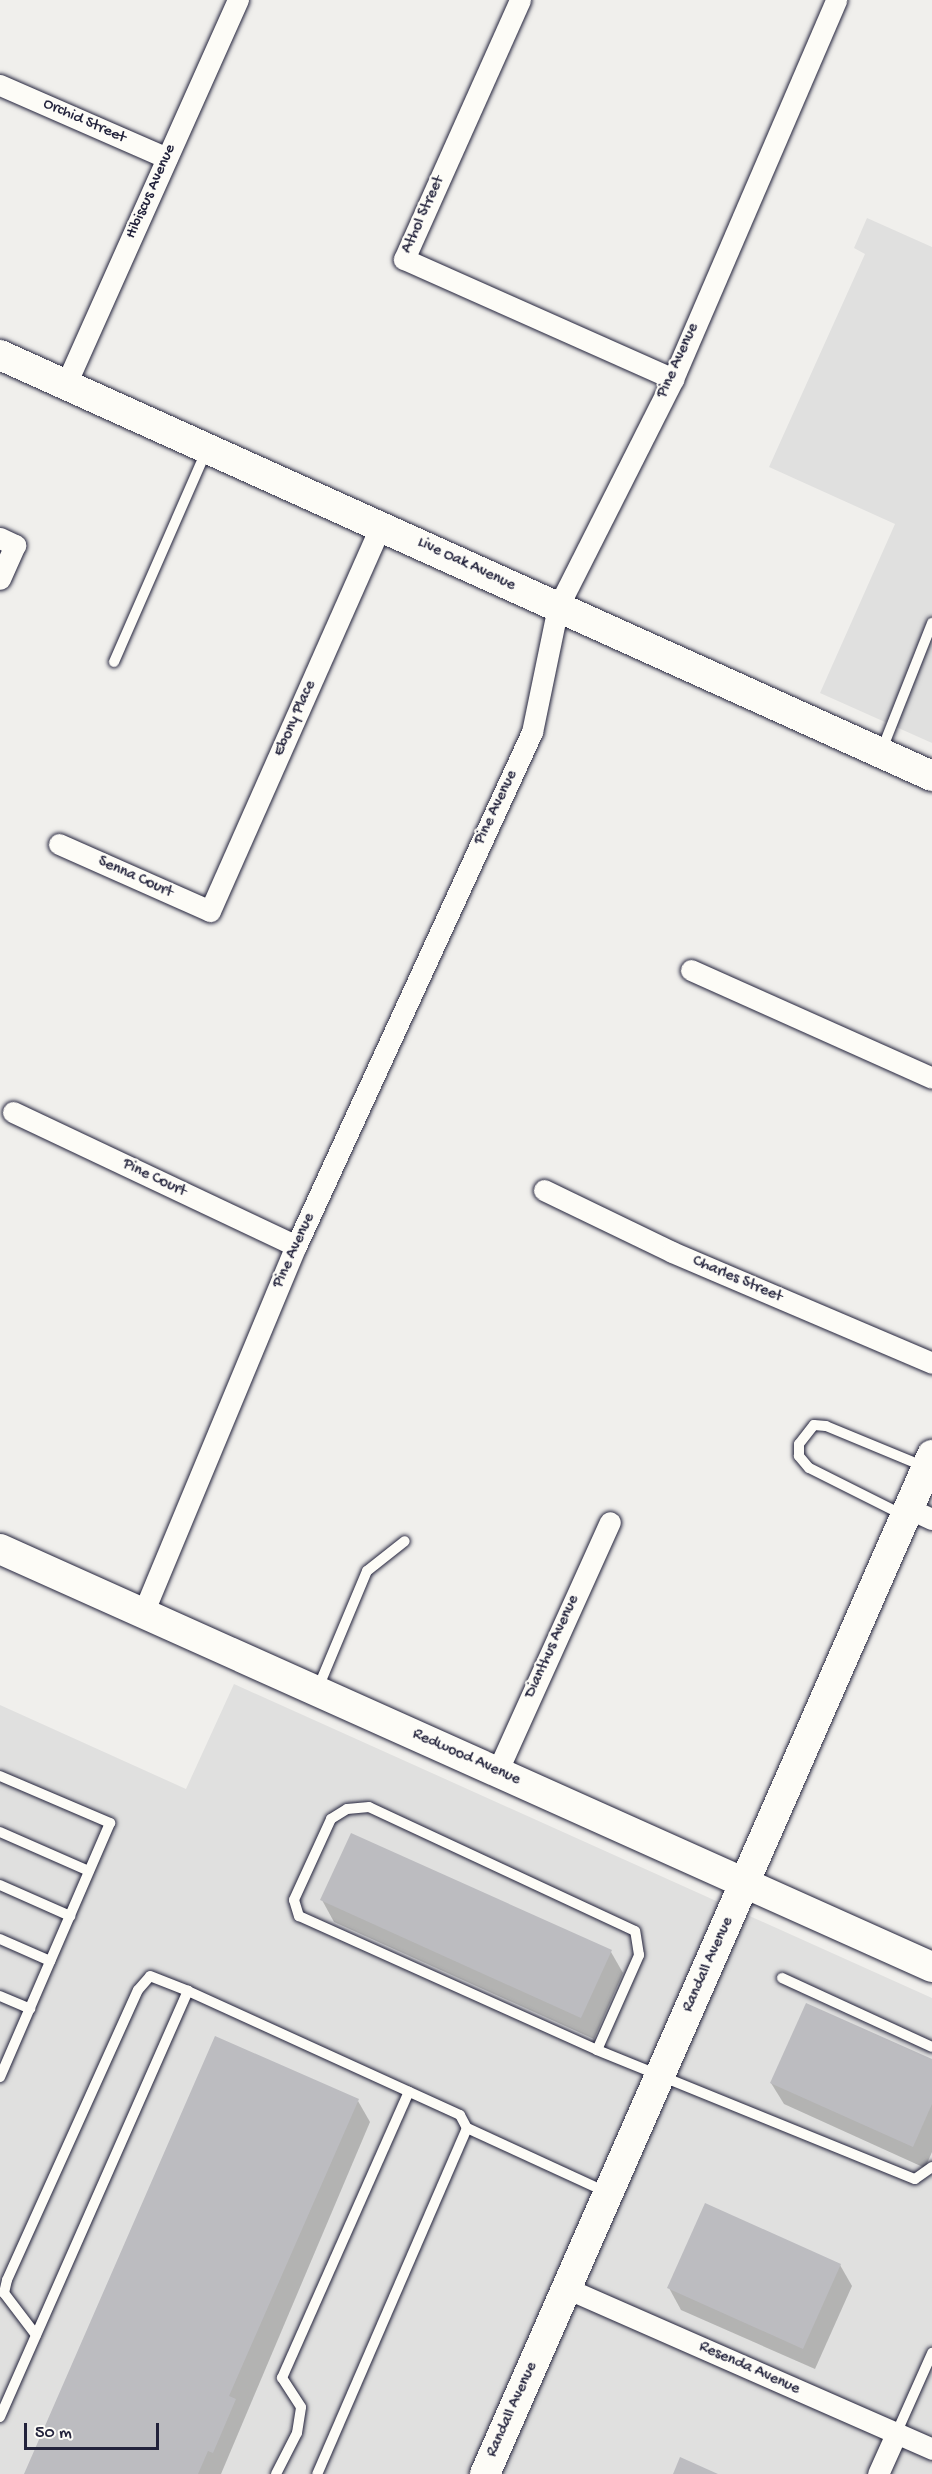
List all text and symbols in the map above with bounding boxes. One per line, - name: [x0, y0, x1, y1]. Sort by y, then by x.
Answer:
- street label: Orchid Street: [40, 95, 128, 149]
- street label: Hibiscus Avenue: [123, 142, 181, 242]
- street label: Athol Street: [398, 173, 450, 257]
- street label: Pine Avenue: [654, 321, 704, 401]
- street label: Live Oak Avenue: [414, 534, 518, 596]
- street label: Ebony Place: [271, 678, 321, 760]
- street label: Pine Avenue: [471, 768, 523, 848]
- street label: Senna Court: [94, 853, 176, 903]
- street label: Pine Court: [119, 1156, 189, 1202]
- street label: Pine Avenue: [270, 1211, 320, 1291]
- street label: Charles Street: [689, 1252, 785, 1308]
- street label: Dianthus Avenue: [522, 1592, 584, 1702]
- street label: Redwood Avenue: [409, 1726, 523, 1790]
- street label: Randall Avenue: [679, 1914, 739, 2016]
- street label: Resenda Avenue: [696, 2338, 802, 2400]
- street label: Randall Avenue: [483, 2359, 543, 2461]
- scale bar: [27, 2411, 162, 2449]
- text: 50 m: [35, 2423, 72, 2444]

